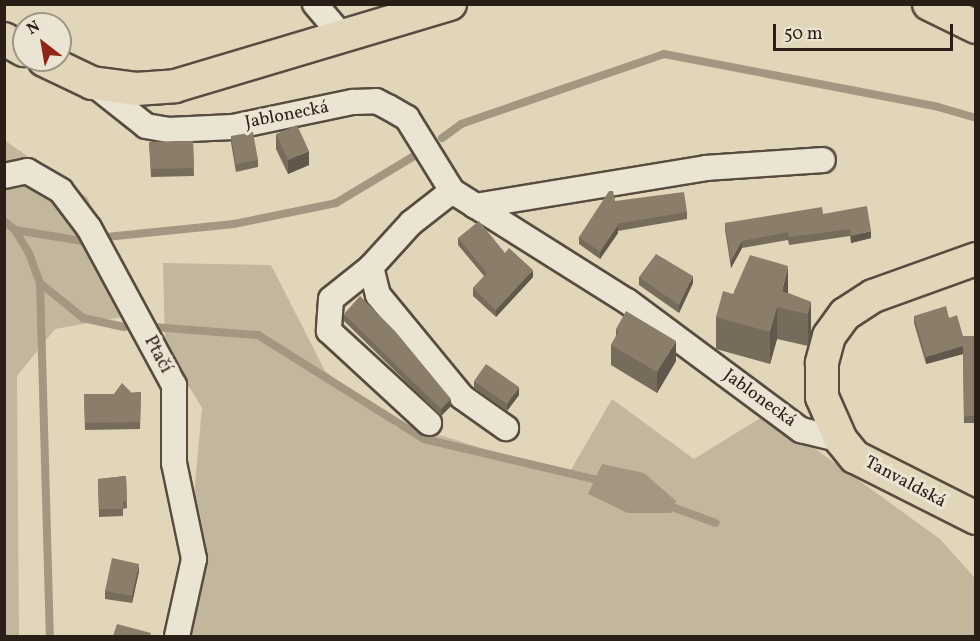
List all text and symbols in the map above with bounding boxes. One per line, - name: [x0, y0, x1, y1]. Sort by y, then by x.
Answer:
- north arrow: [12, 12, 72, 72]
- scale bar: [776, 12, 956, 50]
- text: N: [23, 16, 44, 41]
- text: 50 m: [784, 22, 823, 47]
- street label: Jablonecká: [243, 97, 331, 135]
- street label: Ptačí: [138, 333, 176, 377]
- street label: Jablonecká: [718, 365, 800, 433]
- street label: Tanvaldská: [861, 453, 949, 513]

